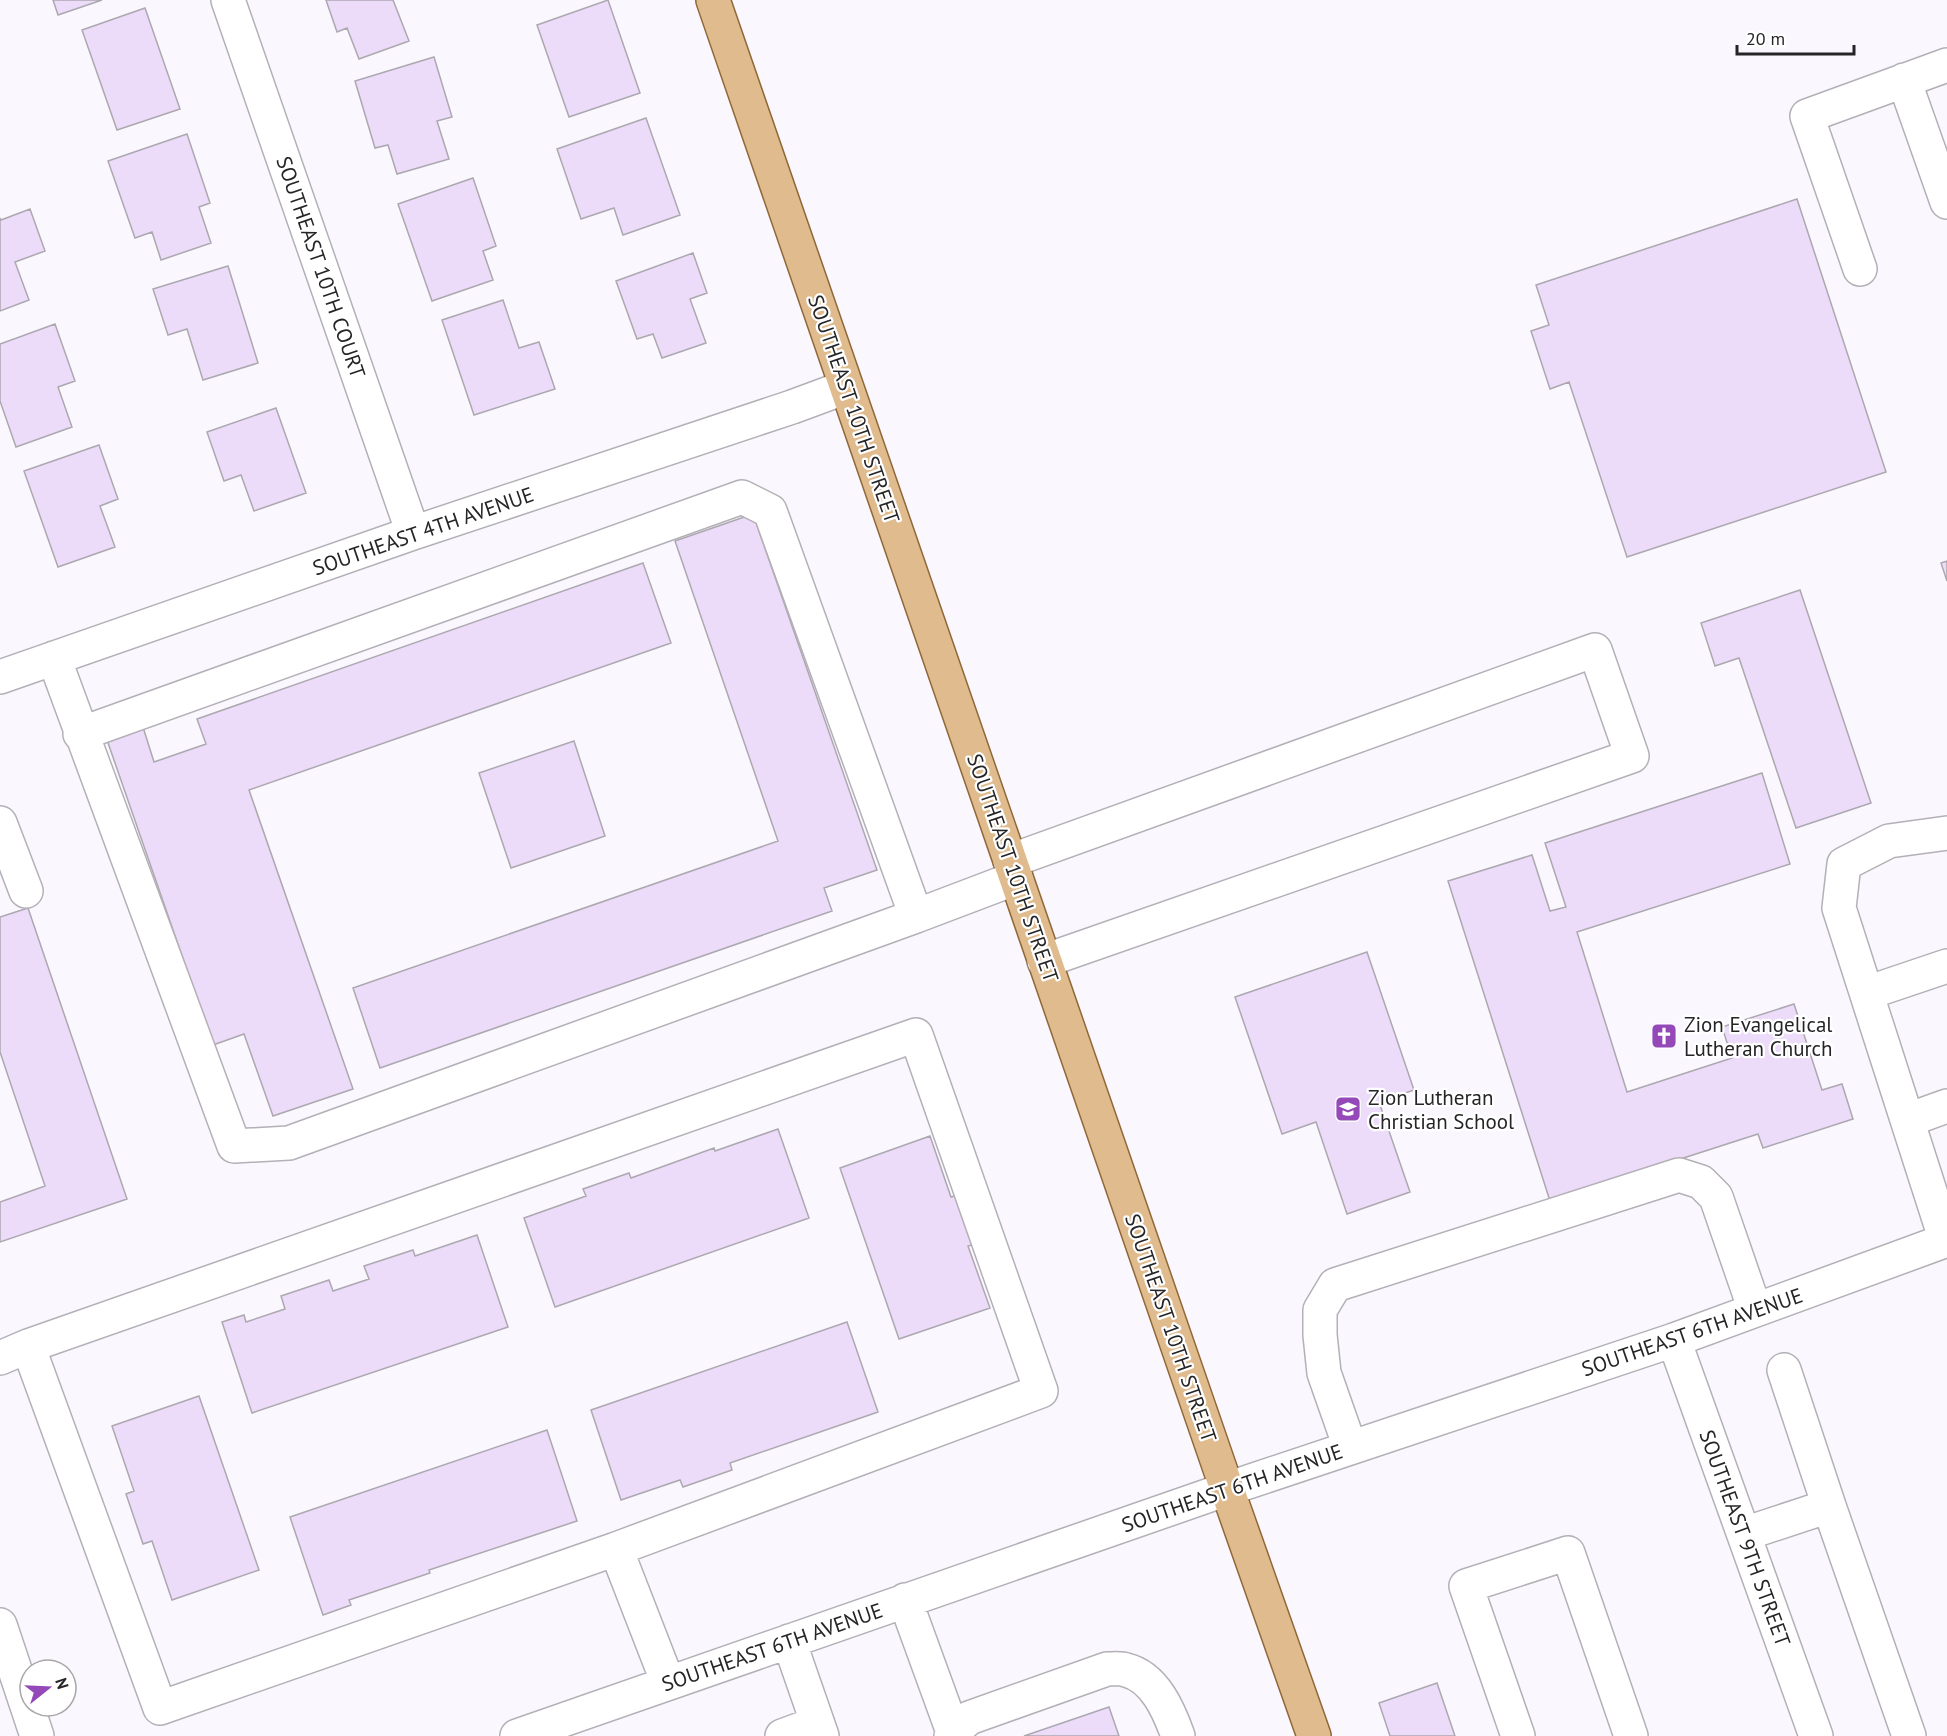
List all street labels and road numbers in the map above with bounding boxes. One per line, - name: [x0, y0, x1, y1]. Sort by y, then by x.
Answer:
- street label: SOUTHEAST 10TH COURT: [270, 153, 372, 382]
- street label: SOUTHEAST 10TH STREET: [802, 291, 906, 527]
- street label: SOUTHEAST 4TH AVENUE: [309, 480, 537, 582]
- street label: SOUTHEAST 10TH STREET: [961, 750, 1065, 986]
- street label: SOUTHEAST 10TH STREET: [1119, 1210, 1223, 1446]
- street label: SOUTHEAST 6TH AVENUE: [1578, 1281, 1806, 1383]
- street label: SOUTHEAST 9TH STREET: [1693, 1426, 1797, 1650]
- street label: SOUTHEAST 6TH AVENUE: [1118, 1437, 1346, 1539]
- street label: SOUTHEAST 6TH AVENUE: [658, 1596, 886, 1698]

